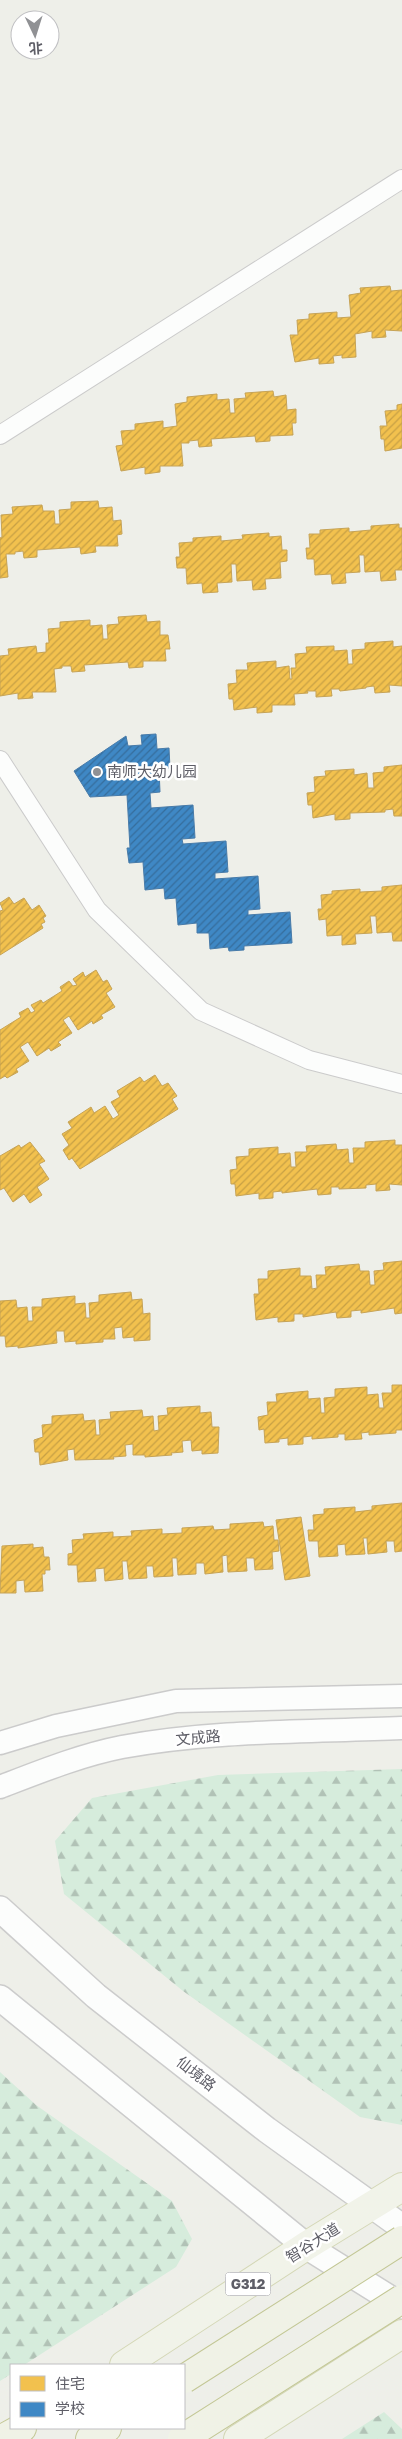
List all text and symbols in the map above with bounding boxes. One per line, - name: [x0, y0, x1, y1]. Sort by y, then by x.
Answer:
- north arrow: [10, 10, 60, 60]
- text: 北: [28, 39, 44, 57]
- place label: 南师大幼儿园: [107, 762, 197, 780]
- marker: 南师大幼儿园: [91, 766, 103, 778]
- street label: 文成路: [175, 1726, 221, 1748]
- street label: 仙境路: [173, 2052, 220, 2094]
- street label: 智谷大道: [282, 2219, 343, 2266]
- road number: G312: [226, 2272, 270, 2296]
- legend: [10, 2364, 185, 2429]
- text: 住宅: [55, 2374, 85, 2392]
- text: 学校: [55, 2399, 85, 2417]

